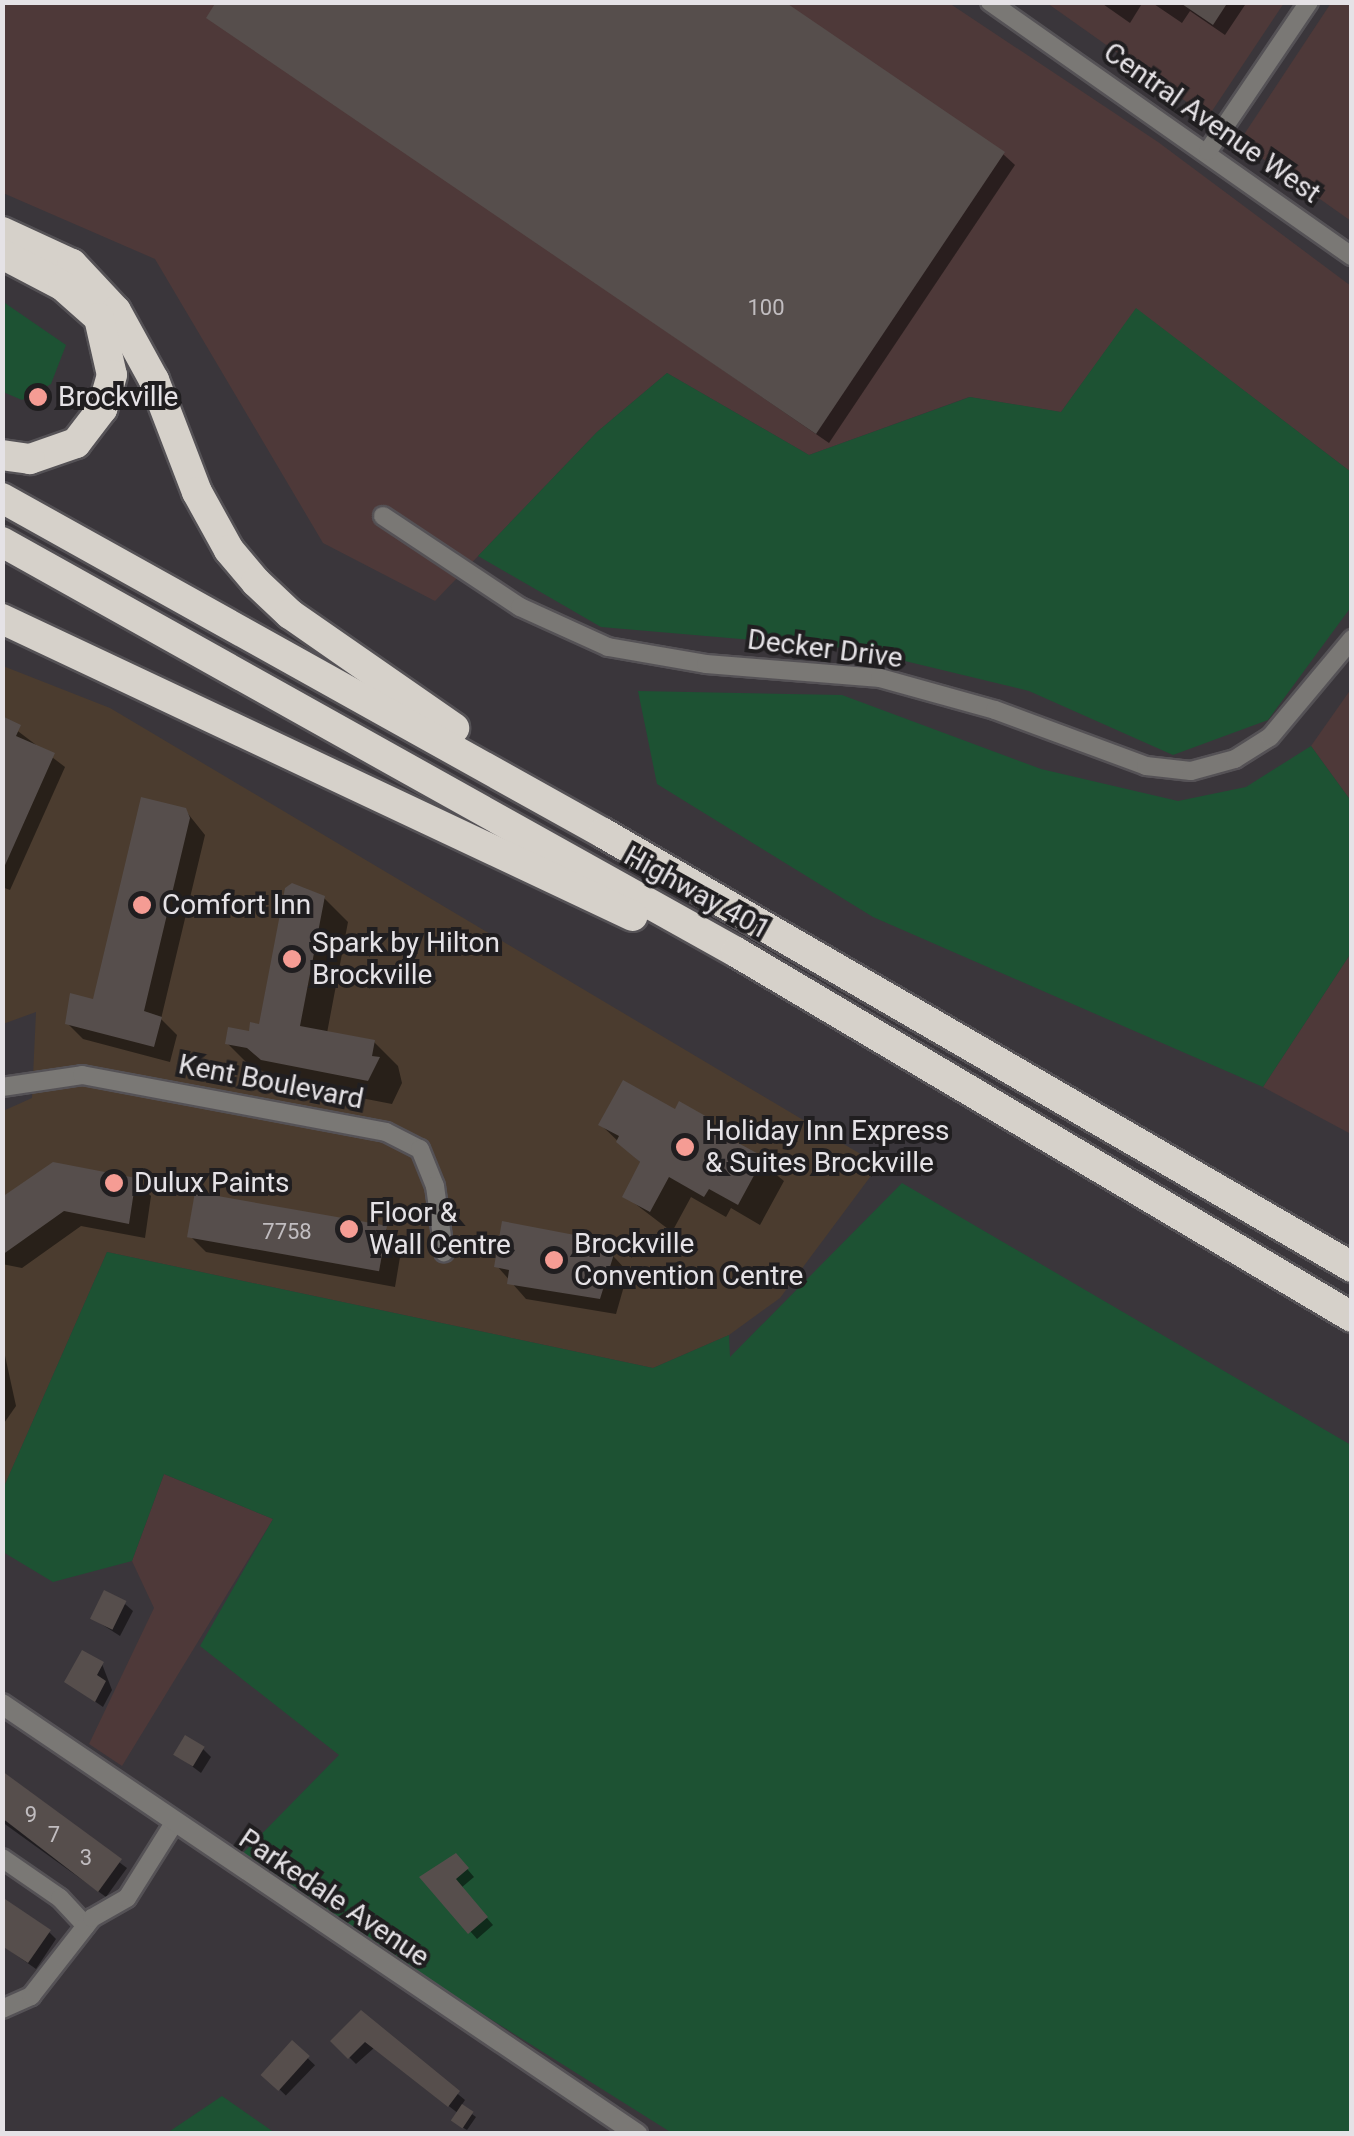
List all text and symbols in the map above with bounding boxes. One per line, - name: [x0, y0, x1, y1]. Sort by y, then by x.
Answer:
- street label: Central Avenue West: [1097, 36, 1327, 210]
- house number: 100: [747, 295, 785, 321]
- place label: Brockville: [58, 380, 178, 414]
- marker: Brockville: [27, 386, 49, 408]
- street label: Decker Drive: [746, 623, 904, 675]
- street label: Highway 401: [618, 839, 776, 947]
- place label: Comfort Inn: [162, 888, 311, 922]
- marker: Comfort Inn: [131, 894, 153, 916]
- place label: Spark by Hilton Brockville: [312, 926, 500, 992]
- marker: Spark by Hilton Brockville: [281, 948, 303, 970]
- street label: Kent Boulevard: [176, 1048, 366, 1116]
- place label: Holiday Inn Express & Suites Brockville: [705, 1114, 950, 1180]
- marker: Holiday Inn Express & Suites Brockville: [674, 1136, 696, 1158]
- place label: Dulux Paints: [134, 1166, 290, 1200]
- marker: Dulux Paints: [103, 1172, 125, 1194]
- place label: Floor & Wall Centre: [369, 1196, 511, 1262]
- marker: Floor & Wall Centre: [338, 1218, 360, 1240]
- house number: 7758: [262, 1219, 312, 1245]
- place label: Brockville Convention Centre: [574, 1227, 803, 1293]
- marker: Brockville Convention Centre: [543, 1249, 565, 1271]
- house number: 9: [25, 1802, 37, 1828]
- house number: 7: [48, 1822, 60, 1848]
- street label: Parkedale Avenue: [233, 1822, 435, 1974]
- house number: 3: [80, 1845, 92, 1871]

